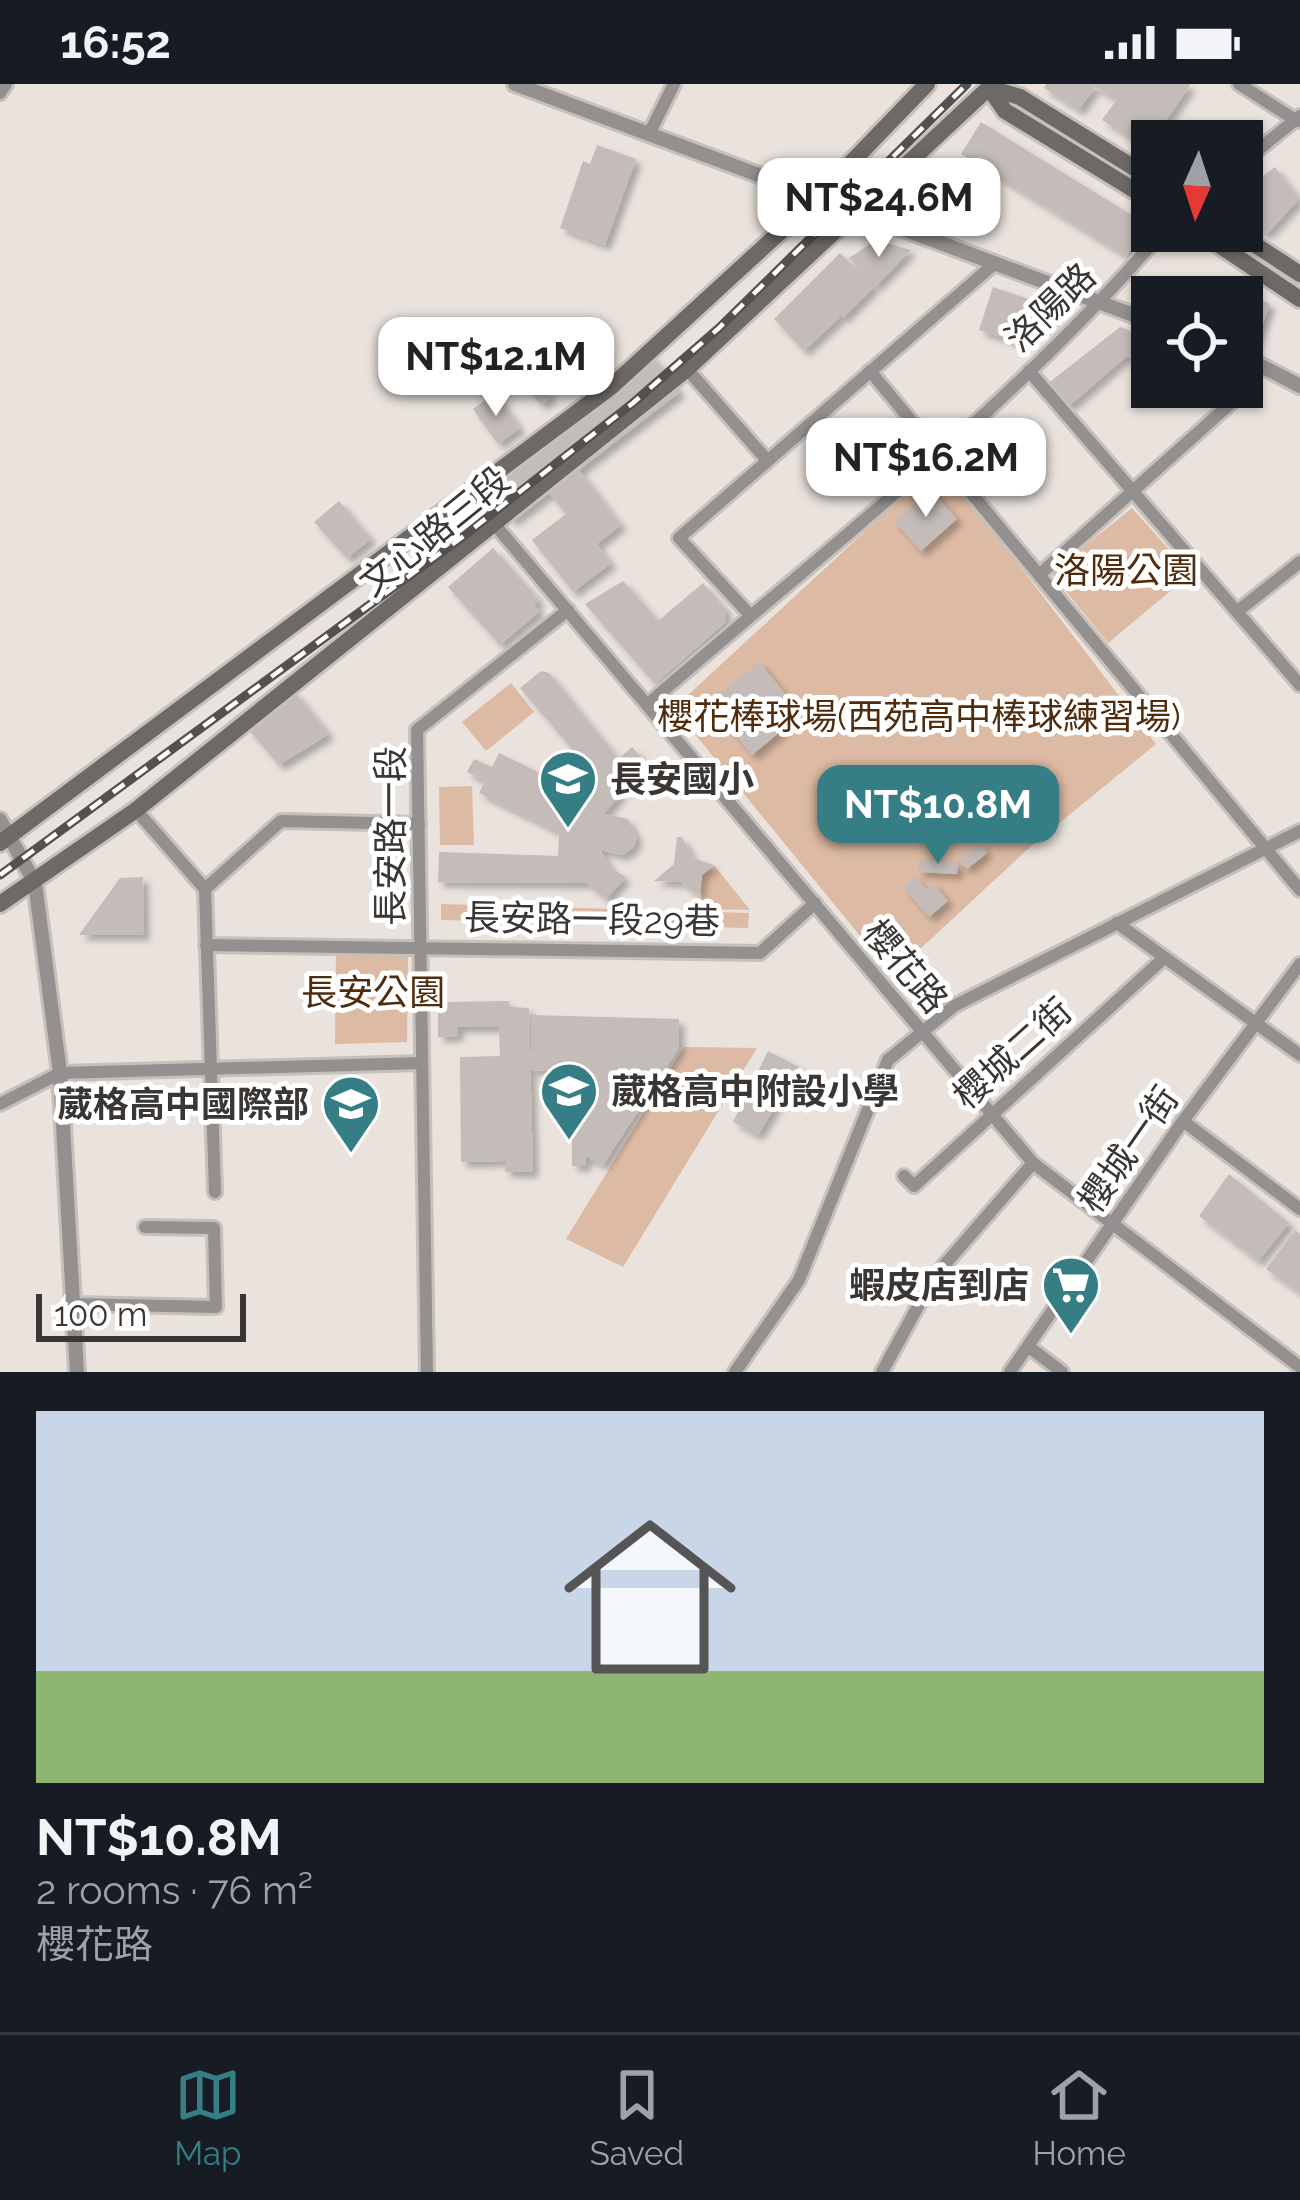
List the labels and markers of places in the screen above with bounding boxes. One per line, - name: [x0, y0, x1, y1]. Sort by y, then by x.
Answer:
- pin: NT$24.6M: [755, 158, 1003, 260]
- pin: NT$12.1M: [372, 317, 620, 419]
- pin: NT$16.2M: [802, 418, 1050, 520]
- school or university icon: 長安國小: [537, 748, 599, 830]
- place label: 長安國小: [610, 758, 754, 800]
- pin: NT$10.8M: [814, 765, 1062, 867]
- school or university icon: 葳格高中附設小學: [538, 1060, 600, 1142]
- place label: 葳格高中附設小學: [611, 1070, 899, 1112]
- school or university icon: 葳格高中國際部: [320, 1073, 382, 1155]
- place label: 葳格高中國際部: [57, 1083, 309, 1125]
- supermarket icon: 蝦皮店到店: [1040, 1254, 1102, 1336]
- place label: 蝦皮店到店: [849, 1264, 1029, 1306]

